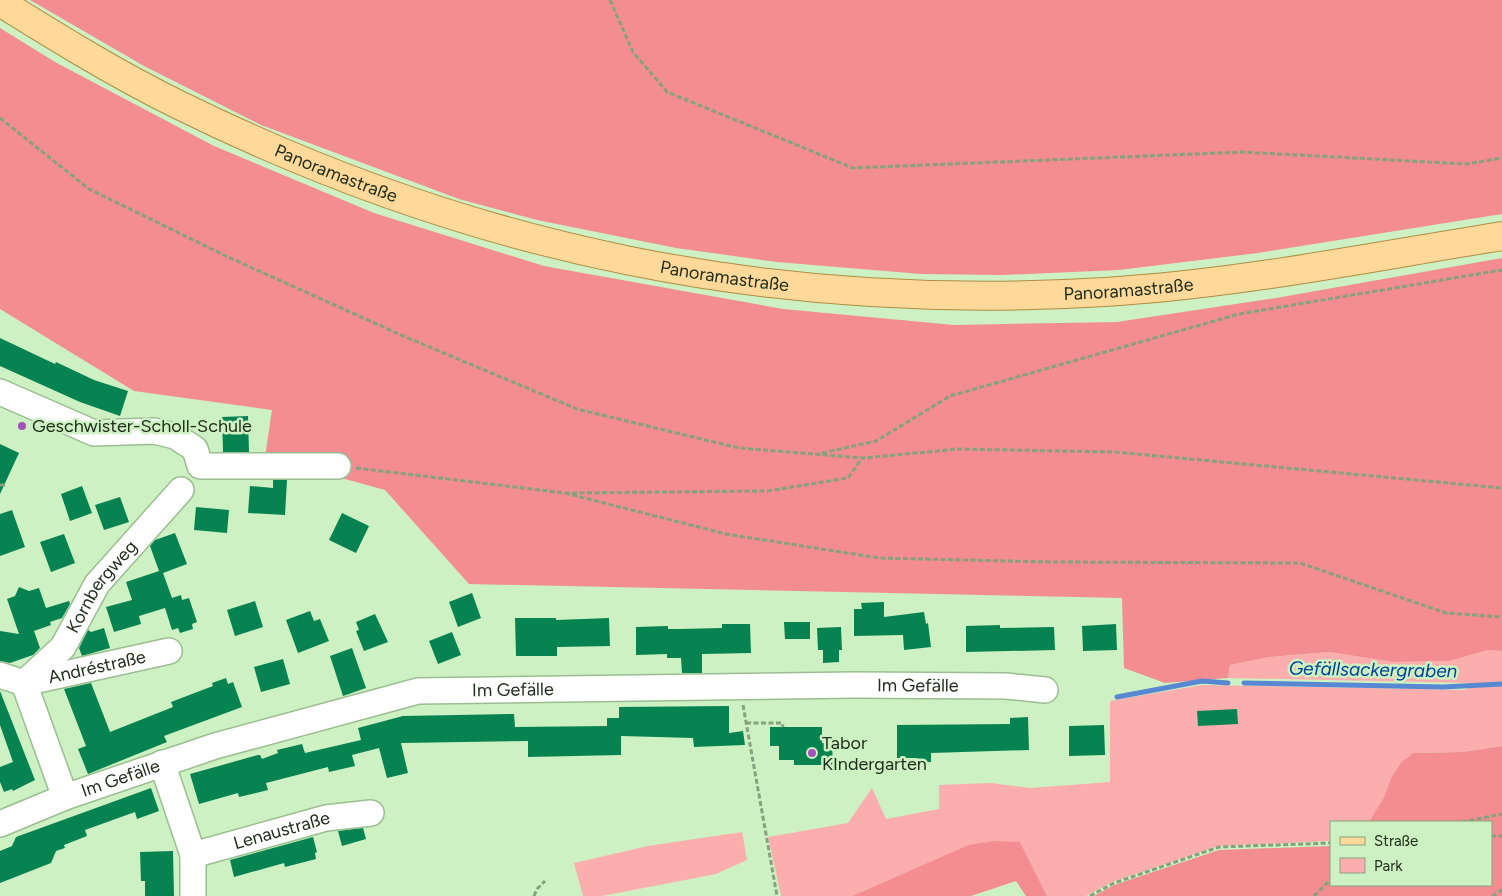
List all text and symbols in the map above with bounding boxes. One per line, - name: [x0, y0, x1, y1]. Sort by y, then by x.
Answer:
- street label: Panoramastraße: [271, 139, 401, 207]
- street label: Panoramastraße: [658, 256, 790, 296]
- street label: Panoramastraße: [1063, 273, 1195, 305]
- place label: Geschwister-Scholl-Schule: [32, 415, 252, 437]
- marker: Geschwister-Scholl-Schule: [16, 420, 28, 432]
- street label: Kornbergweg: [62, 536, 142, 637]
- street label: Andréstraße: [46, 645, 148, 688]
- water label: Gefällsackergraben: [1289, 657, 1458, 682]
- street label: Im Gefälle: [877, 674, 959, 697]
- street label: Im Gefälle: [472, 678, 554, 701]
- place label: Tabor KIndergarten: [822, 732, 927, 775]
- marker: Tabor KIndergarten: [806, 747, 818, 759]
- street label: Im Gefälle: [78, 754, 163, 802]
- street label: Lenaustraße: [231, 806, 332, 854]
- legend: [1330, 821, 1492, 886]
- text: Straße: [1374, 832, 1418, 850]
- text: Park: [1374, 857, 1403, 875]

